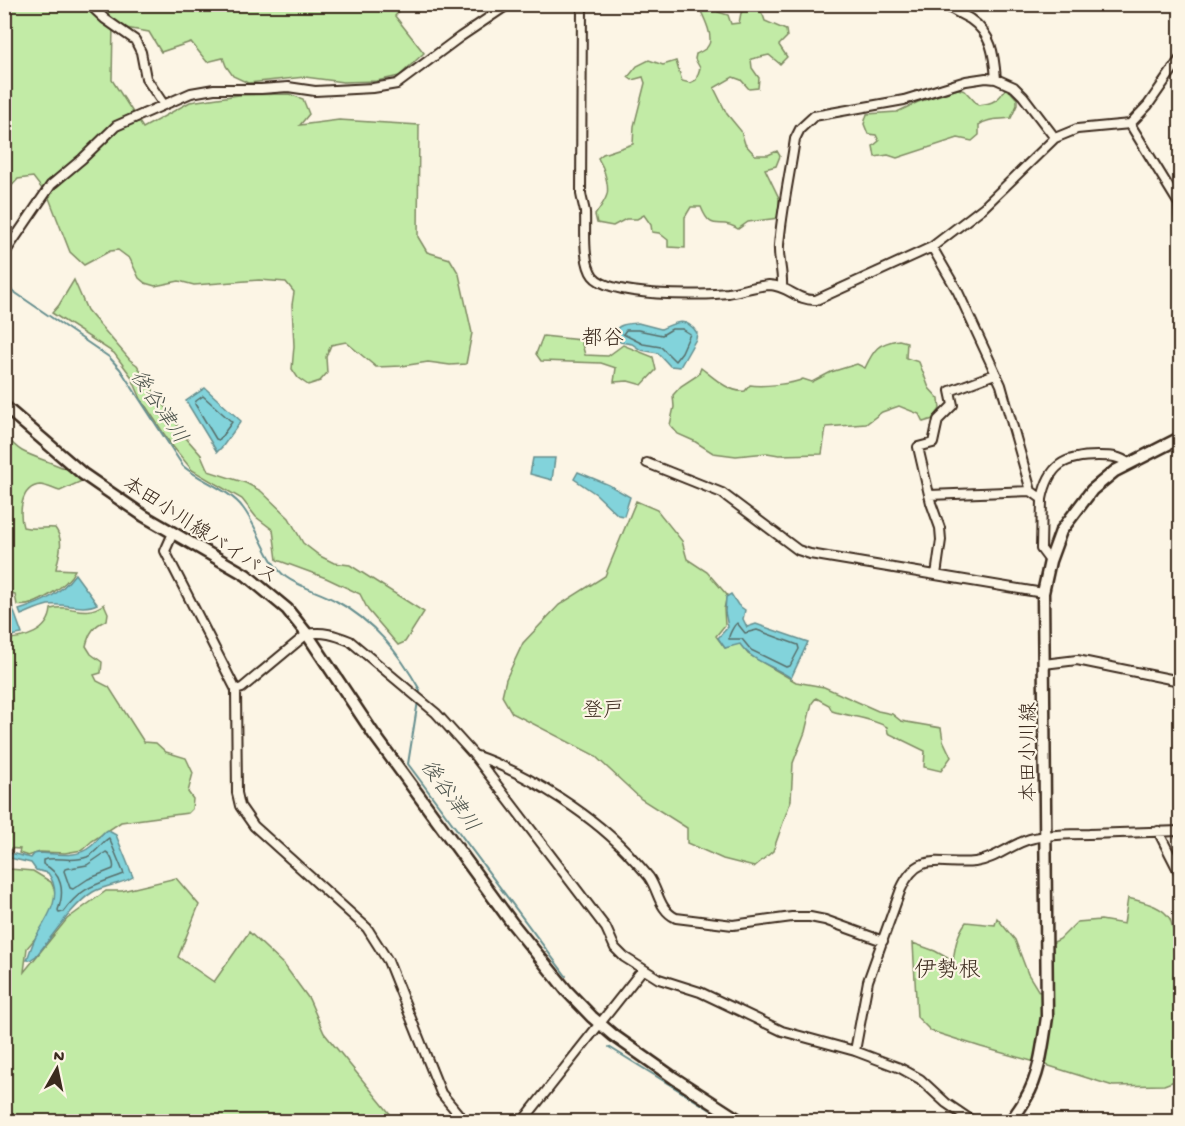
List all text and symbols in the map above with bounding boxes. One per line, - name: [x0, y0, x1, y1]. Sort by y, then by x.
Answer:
- district label: 都谷: [582, 327, 624, 353]
- water label: 後谷津川: [123, 366, 192, 450]
- street label: 本田小川線バイパス: [118, 473, 281, 590]
- district label: 登戸: [582, 699, 624, 725]
- street label: 本田小川線: [1018, 702, 1042, 802]
- water label: 後谷津川: [413, 755, 484, 838]
- district label: 伊勢根: [914, 958, 981, 985]
- north arrow: [27, 1039, 87, 1099]
- text: N: [52, 1047, 66, 1068]

